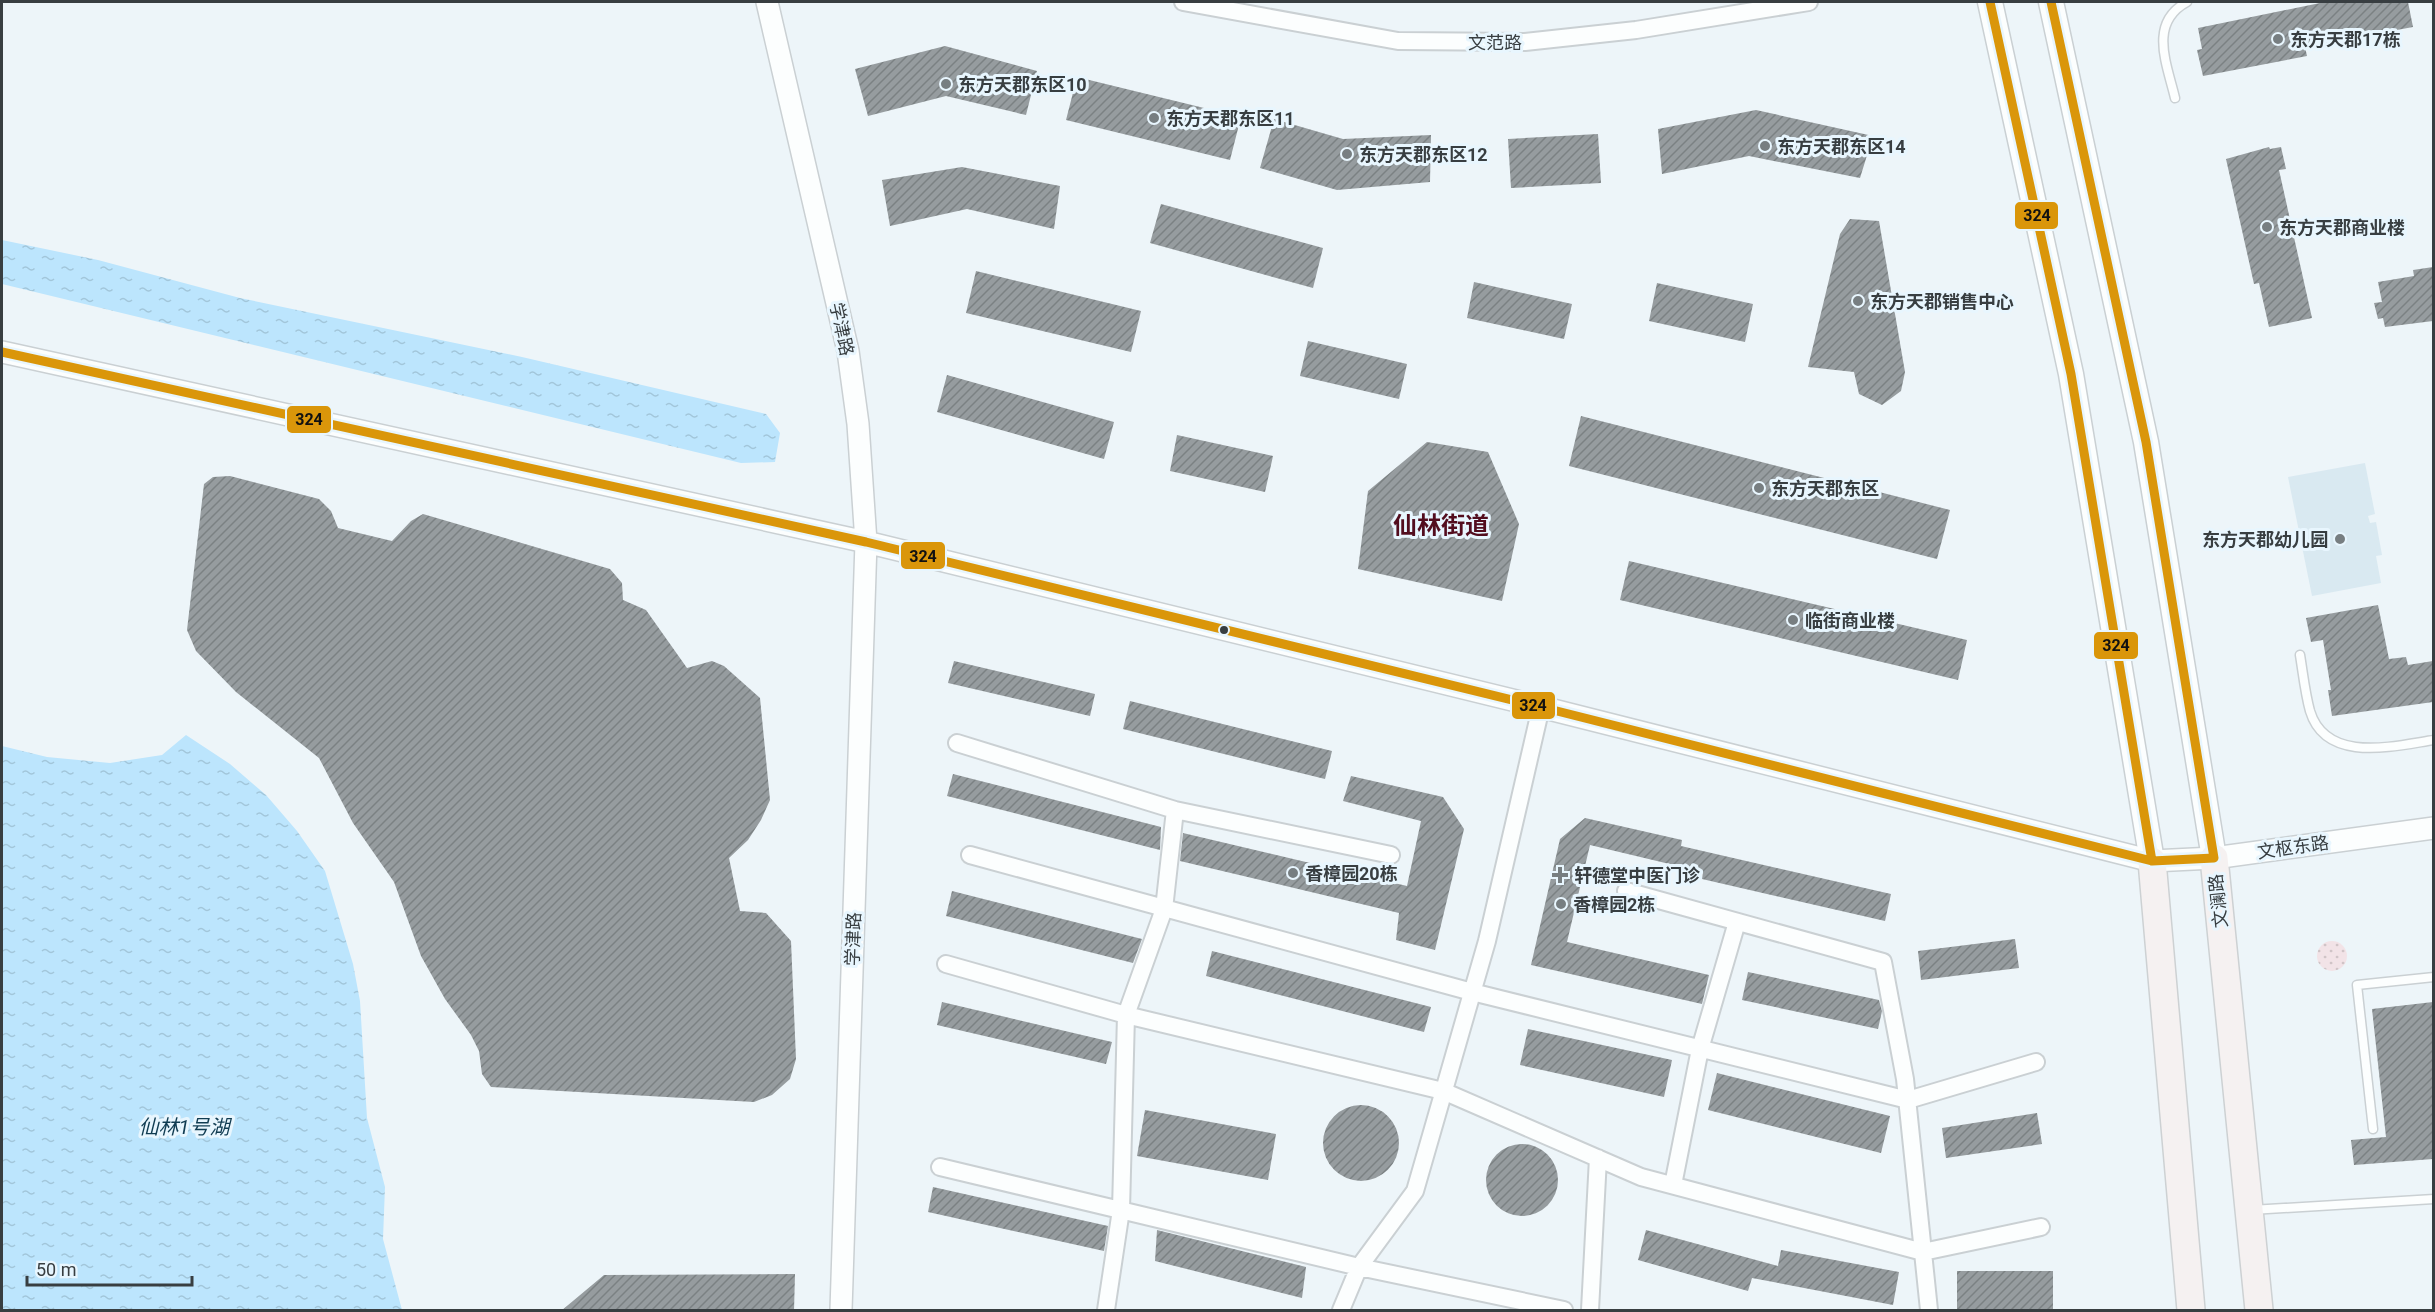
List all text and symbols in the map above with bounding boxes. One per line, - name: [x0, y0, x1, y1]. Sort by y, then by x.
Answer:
- place label: 东方天郡17栋: [2290, 29, 2401, 50]
- street label: 文范路: [1468, 32, 1522, 53]
- marker: 东方天郡17栋: [2271, 32, 2285, 46]
- place label: 东方天郡东区10: [958, 74, 1087, 95]
- marker: 东方天郡东区10: [939, 77, 953, 91]
- place label: 东方天郡东区11: [1166, 108, 1295, 129]
- marker: 东方天郡东区11: [1147, 111, 1161, 125]
- place label: 东方天郡东区14: [1777, 136, 1906, 157]
- marker: 东方天郡东区14: [1758, 139, 1772, 153]
- place label: 东方天郡东区12: [1359, 144, 1488, 165]
- marker: 东方天郡东区12: [1340, 147, 1354, 161]
- line badge: 324: [2014, 201, 2059, 230]
- text: 324: [2023, 206, 2051, 225]
- place label: 东方天郡商业楼: [2279, 217, 2405, 238]
- marker: 东方天郡商业楼: [2260, 220, 2274, 234]
- place label: 东方天郡销售中心: [1870, 291, 2014, 312]
- marker: 东方天郡销售中心: [1851, 294, 1865, 308]
- street label: 学津路: [826, 300, 858, 358]
- line badge: 324: [286, 405, 332, 434]
- text: 324: [295, 410, 323, 429]
- place label: 东方天郡东区: [1771, 478, 1879, 499]
- marker: 东方天郡东区: [1752, 481, 1766, 495]
- district label: 仙林街道: [1393, 512, 1489, 540]
- place label: 东方天郡幼儿园: [2202, 529, 2328, 550]
- marker: 东方天郡幼儿园: [2333, 532, 2347, 546]
- line badge: 324: [900, 541, 946, 570]
- text: 324: [909, 547, 937, 566]
- place label: 临街商业楼: [1805, 610, 1895, 631]
- marker: 临街商业楼: [1786, 613, 1800, 627]
- unlabelled marker: [1218, 624, 1230, 636]
- line badge: 324: [2093, 631, 2139, 660]
- text: 324: [2102, 636, 2130, 655]
- line badge: 324: [1511, 691, 1556, 720]
- text: 324: [1519, 696, 1547, 715]
- street label: 文枢东路: [2256, 832, 2330, 862]
- place label: 香樟园20栋: [1305, 863, 1398, 884]
- place label: 轩德堂中医门诊: [1574, 865, 1700, 886]
- marker: 香樟园20栋: [1286, 866, 1300, 880]
- marker: 轩德堂中医门诊: [1551, 866, 1569, 884]
- street label: 文澜路: [2205, 873, 2231, 929]
- place label: 香樟园2栋: [1573, 894, 1655, 915]
- marker: 香樟园2栋: [1554, 897, 1568, 911]
- street label: 学津路: [842, 912, 864, 966]
- water label: 仙林1号湖: [139, 1115, 232, 1139]
- scale bar: [27, 1249, 192, 1287]
- text: 50 m: [36, 1259, 76, 1280]

